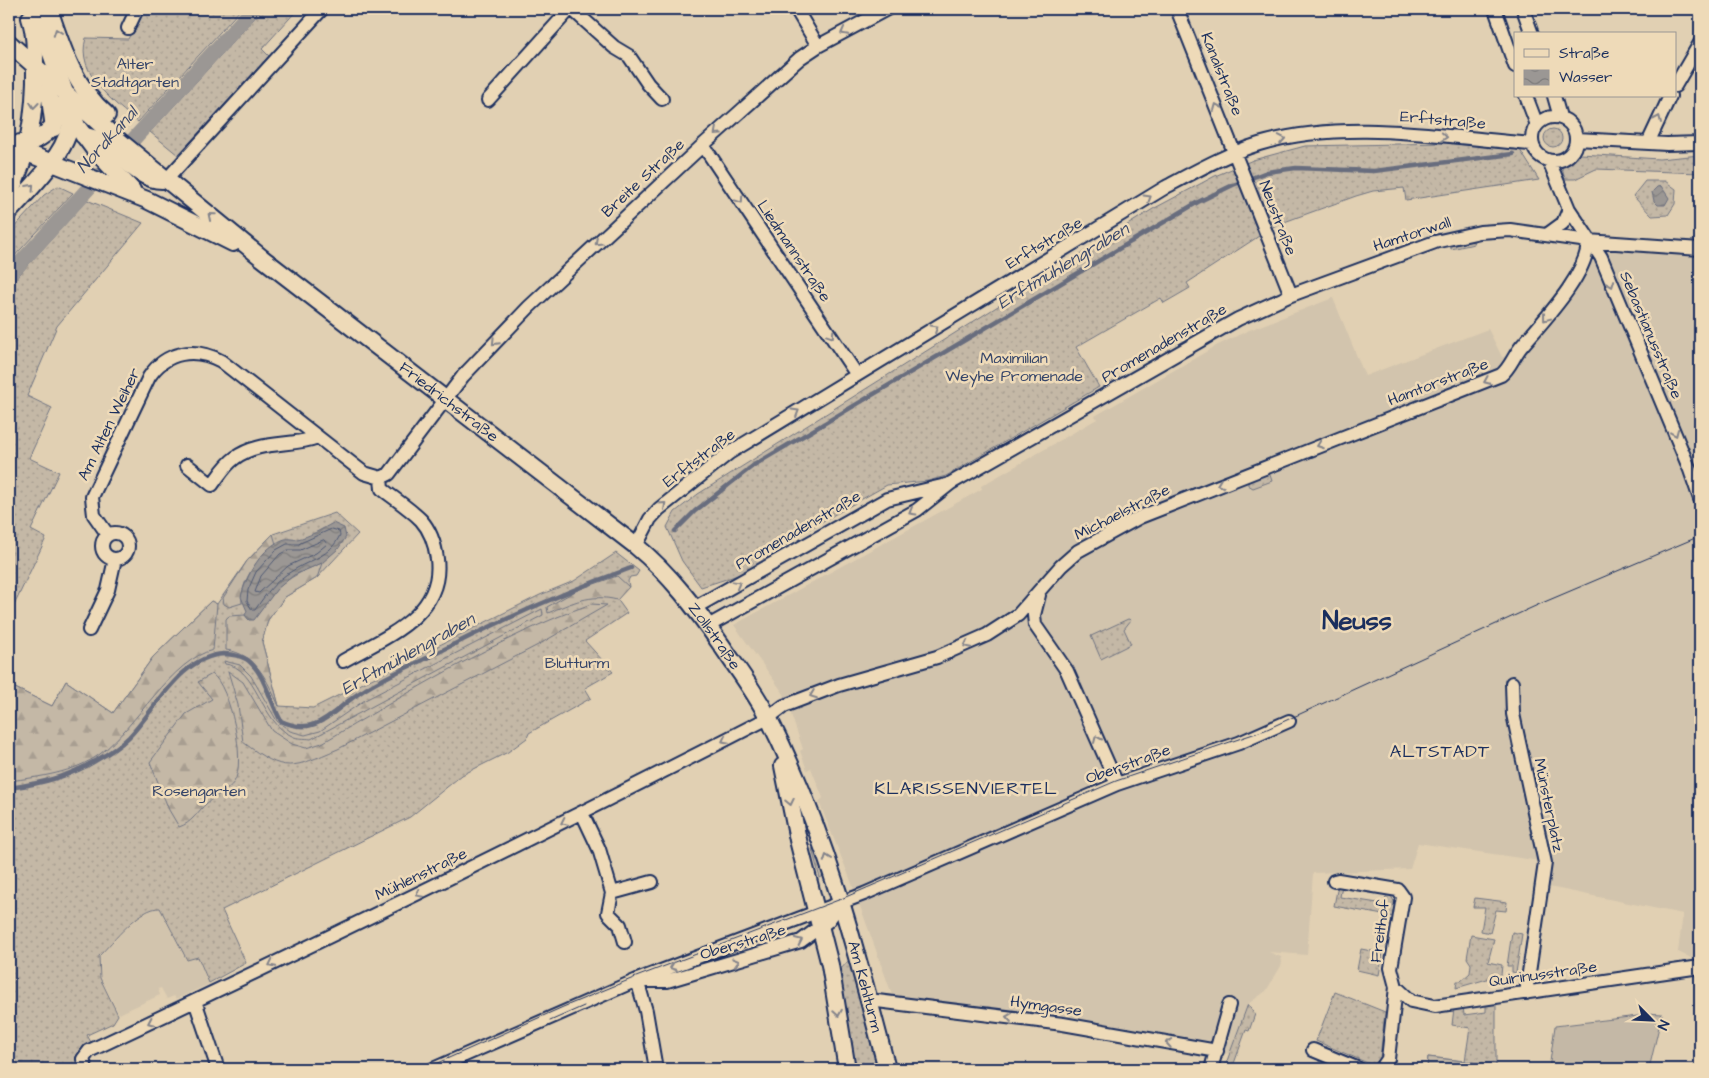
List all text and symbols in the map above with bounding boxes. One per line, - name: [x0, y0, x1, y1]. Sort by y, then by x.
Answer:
- one-way arrow: [840, 26, 849, 36]
- one-way arrow: [53, 28, 63, 37]
- street label: Kanalstraße: [1195, 29, 1249, 119]
- legend: [1514, 32, 1676, 98]
- text: Straße: [1559, 43, 1609, 64]
- park label: Alter Stadtgarten: [91, 53, 179, 94]
- text: Wasser: [1559, 67, 1612, 88]
- water label: Nordkanal: [70, 100, 145, 179]
- one-way arrow: [29, 101, 40, 109]
- one-way arrow: [1213, 103, 1224, 112]
- street label: Erftstraße: [1399, 105, 1487, 135]
- one-way arrow: [1652, 115, 1663, 124]
- one-way arrow: [714, 126, 723, 135]
- one-way arrow: [1440, 131, 1448, 142]
- street label: Breite Straße: [597, 133, 690, 222]
- one-way arrow: [1278, 134, 1287, 144]
- street label: Neustraße: [1254, 178, 1302, 259]
- one-way arrow: [25, 184, 34, 193]
- one-way arrow: [734, 194, 743, 203]
- one-way arrow: [1143, 195, 1152, 205]
- street label: Liedmannstraße: [752, 196, 836, 307]
- street label: Erftstraße: [1002, 211, 1087, 275]
- street label: Hamtorwall: [1370, 211, 1454, 257]
- one-way arrow: [208, 214, 217, 222]
- water label: Erftmühlengraben: [993, 216, 1136, 316]
- one-way arrow: [594, 236, 603, 245]
- street label: Sebastianusstraße: [1614, 268, 1688, 403]
- one-way arrow: [1605, 279, 1615, 288]
- street label: Promenadenstraße: [1097, 298, 1231, 388]
- one-way arrow: [1544, 312, 1552, 321]
- one-way arrow: [929, 325, 938, 334]
- one-way arrow: [824, 329, 834, 338]
- one-way arrow: [492, 337, 501, 346]
- park label: Maximilian Weyhe Promenade: [945, 347, 1083, 388]
- street label: Hamtorstraße: [1385, 353, 1492, 411]
- street label: Friedrichstraße: [395, 357, 503, 447]
- street label: Am Alten Weiher: [72, 364, 146, 484]
- one-way arrow: [1483, 375, 1492, 386]
- one-way arrow: [790, 409, 799, 419]
- street label: Erftstraße: [658, 423, 740, 493]
- one-way arrow: [1668, 428, 1679, 437]
- one-way arrow: [1316, 439, 1325, 449]
- street label: Michaelstraße: [1070, 478, 1174, 546]
- one-way arrow: [1216, 478, 1225, 488]
- street label: Promenadenstraße: [731, 485, 865, 575]
- one-way arrow: [658, 502, 667, 511]
- one-way arrow: [908, 506, 917, 516]
- one-way arrow: [731, 580, 740, 590]
- street label: Zollstraße: [683, 598, 746, 674]
- district label: Neuss: [1322, 603, 1392, 639]
- water label: Erftmühlengraben: [337, 606, 482, 702]
- one-way arrow: [963, 639, 972, 649]
- park label: Blutturm: [545, 652, 610, 674]
- one-way arrow: [809, 689, 818, 699]
- one-way arrow: [721, 734, 730, 744]
- one-way arrow: [1093, 735, 1104, 744]
- street label: Oberstraße: [1083, 738, 1174, 790]
- district label: ALTSTADT: [1390, 739, 1490, 764]
- street label: Münsterplatz: [1528, 756, 1570, 854]
- district label: KLARISSENVIERTEL: [874, 776, 1058, 801]
- park label: Rosengarten: [152, 780, 246, 803]
- one-way arrow: [784, 797, 795, 806]
- one-way arrow: [561, 816, 570, 826]
- street label: Mühlenstraße: [371, 842, 471, 906]
- one-way arrow: [823, 854, 833, 862]
- one-way arrow: [415, 887, 424, 898]
- street label: Freithof: [1365, 897, 1395, 964]
- street label: Oberstraße: [697, 918, 789, 965]
- one-way arrow: [794, 937, 803, 947]
- street label: Am Kehlturm: [842, 938, 888, 1035]
- street label: Quirinusstraße: [1488, 955, 1599, 992]
- one-way arrow: [731, 957, 739, 967]
- one-way arrow: [268, 958, 277, 969]
- one-way arrow: [669, 961, 678, 971]
- street label: Hymgasse: [1009, 990, 1084, 1023]
- north arrow: [1626, 996, 1676, 1046]
- one-way arrow: [832, 1008, 842, 1017]
- one-way arrow: [1004, 1012, 1012, 1023]
- one-way arrow: [147, 1015, 156, 1026]
- text: N: [1652, 1017, 1674, 1033]
- one-way arrow: [1165, 1038, 1174, 1048]

